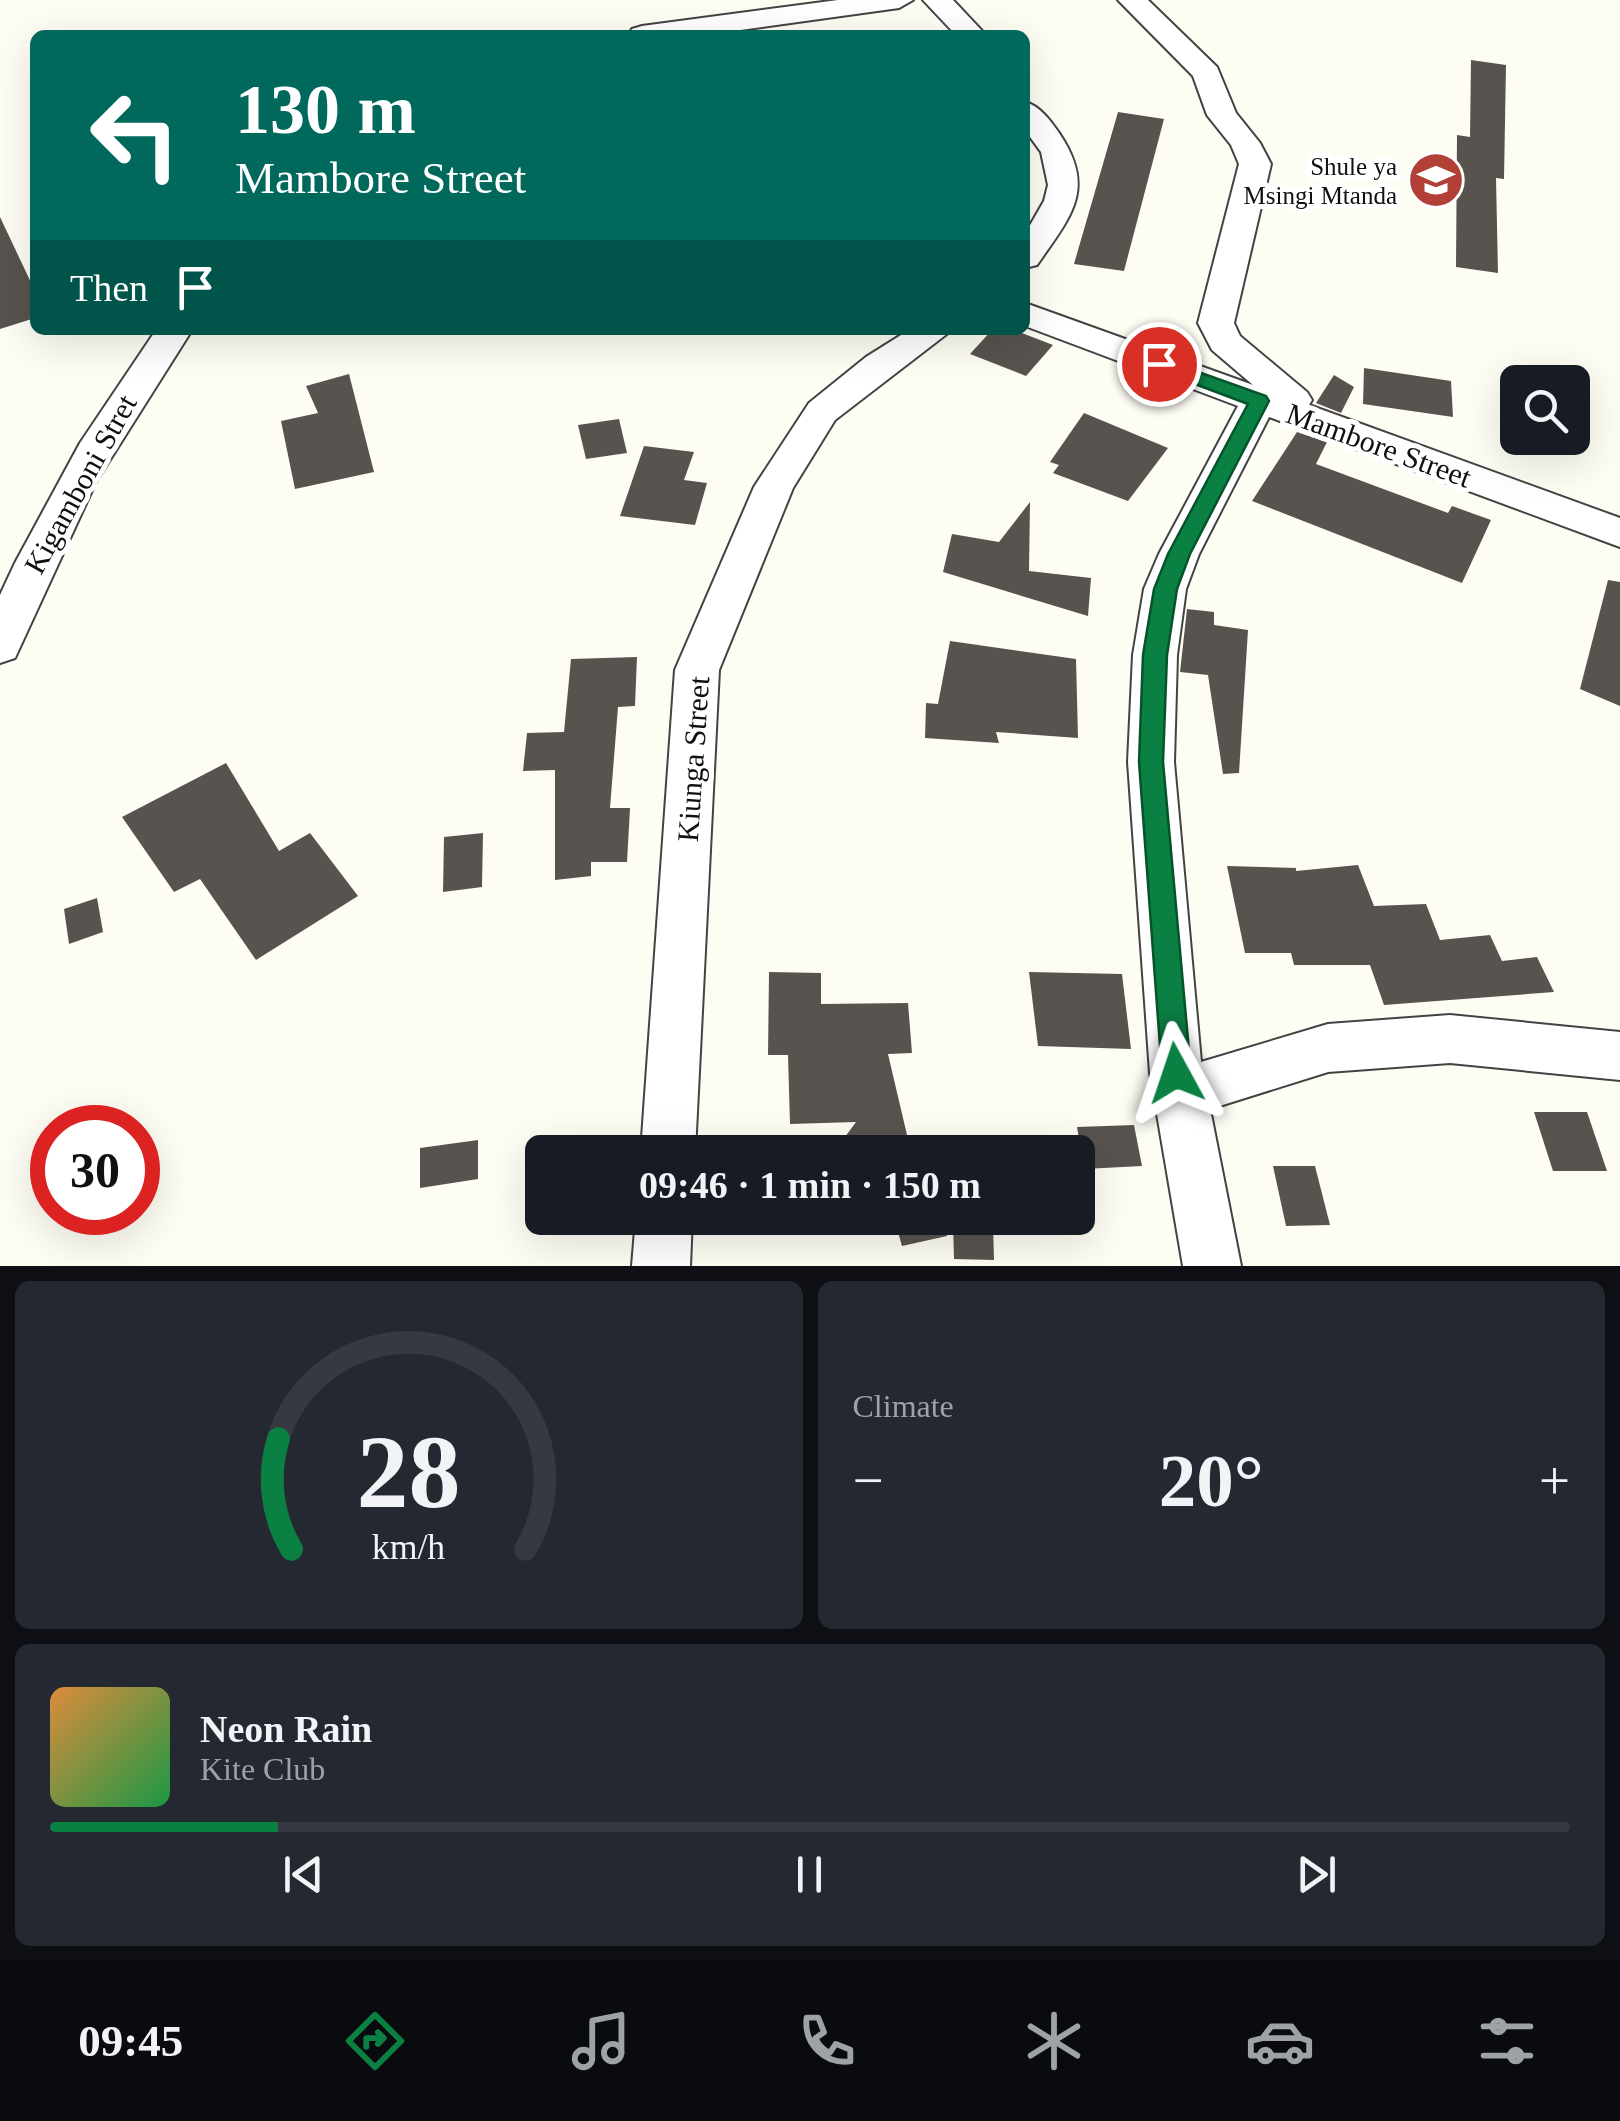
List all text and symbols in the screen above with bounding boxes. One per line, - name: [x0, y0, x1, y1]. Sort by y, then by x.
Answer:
- icon: left: [70, 70, 200, 200]
- text: 130 m: [235, 71, 416, 148]
- school or university icon: Shule ya Msingi Mtanda: [1406, 150, 1466, 210]
- text: Mambore Street: [235, 153, 526, 203]
- place label: Shule ya Msingi Mtanda: [1244, 153, 1397, 209]
- icon: arrive: [168, 260, 223, 315]
- text: Then: [70, 267, 148, 309]
- pin: [1117, 322, 1202, 407]
- icon: arrive: [1132, 337, 1187, 392]
- map controls: [1500, 365, 1590, 455]
- button: search: [1500, 365, 1590, 455]
- street label: Kigamboni Stret: [17, 388, 143, 579]
- street label: Mambore Street: [1282, 396, 1476, 494]
- street label: Kiunga Street: [671, 674, 715, 843]
- position arrow: [1124, 1021, 1228, 1125]
- speed limit sign: 30: [30, 1105, 160, 1235]
- text: 09:46 · 1 min · 150 m: [639, 1164, 981, 1206]
- text: Climate: [853, 1388, 954, 1424]
- text: 28: [357, 1414, 461, 1529]
- text: 20°: [1159, 1439, 1264, 1522]
- text: −: [853, 1450, 884, 1511]
- text: +: [1539, 1450, 1570, 1511]
- text: km/h: [372, 1527, 446, 1567]
- text: Neon Rain: [200, 1708, 372, 1750]
- text: Kite Club: [200, 1751, 325, 1787]
- icon: previous: [276, 1847, 331, 1902]
- icon: pause: [782, 1847, 837, 1902]
- icon: next: [1289, 1847, 1344, 1902]
- icon: directions: [340, 2006, 410, 2076]
- icon: music: [566, 2006, 636, 2076]
- icon: phone: [792, 2006, 862, 2076]
- icon: climate: [1019, 2006, 1089, 2076]
- icon: car: [1245, 2006, 1315, 2076]
- icon: filters: [1472, 2006, 1542, 2076]
- text: 09:45: [78, 2016, 183, 2066]

